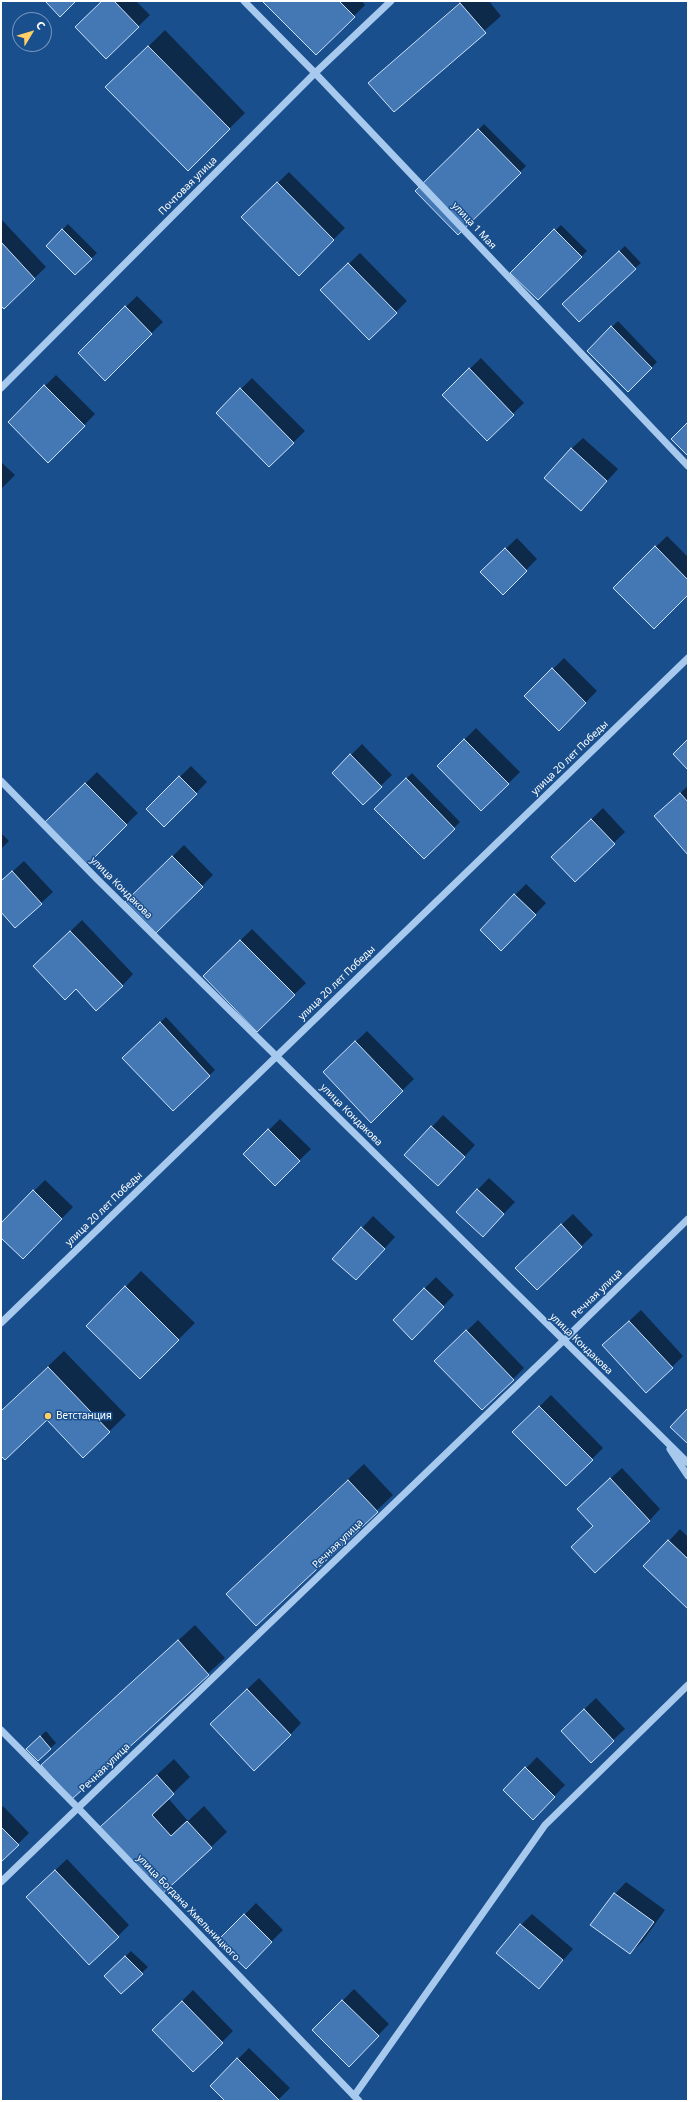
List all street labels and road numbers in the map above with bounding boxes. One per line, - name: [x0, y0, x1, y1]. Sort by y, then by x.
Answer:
- street label: Почтовая улица: [156, 154, 220, 218]
- street label: улица 1 Мая: [449, 200, 499, 252]
- street label: улица 20 лет Победы: [529, 718, 611, 798]
- street label: улица Кондакова: [87, 854, 155, 922]
- street label: улица 20 лет Победы: [296, 943, 378, 1023]
- street label: улица Кондакова: [317, 1081, 385, 1149]
- street label: улица 20 лет Победы: [63, 1169, 145, 1249]
- street label: Речная улица: [569, 1267, 625, 1321]
- street label: улица Кондакова: [547, 1311, 615, 1377]
- street label: Речная улица: [310, 1517, 366, 1571]
- street label: Речная улица: [77, 1741, 133, 1795]
- street label: улица Богдана Хмельницкого: [134, 1852, 242, 1964]

